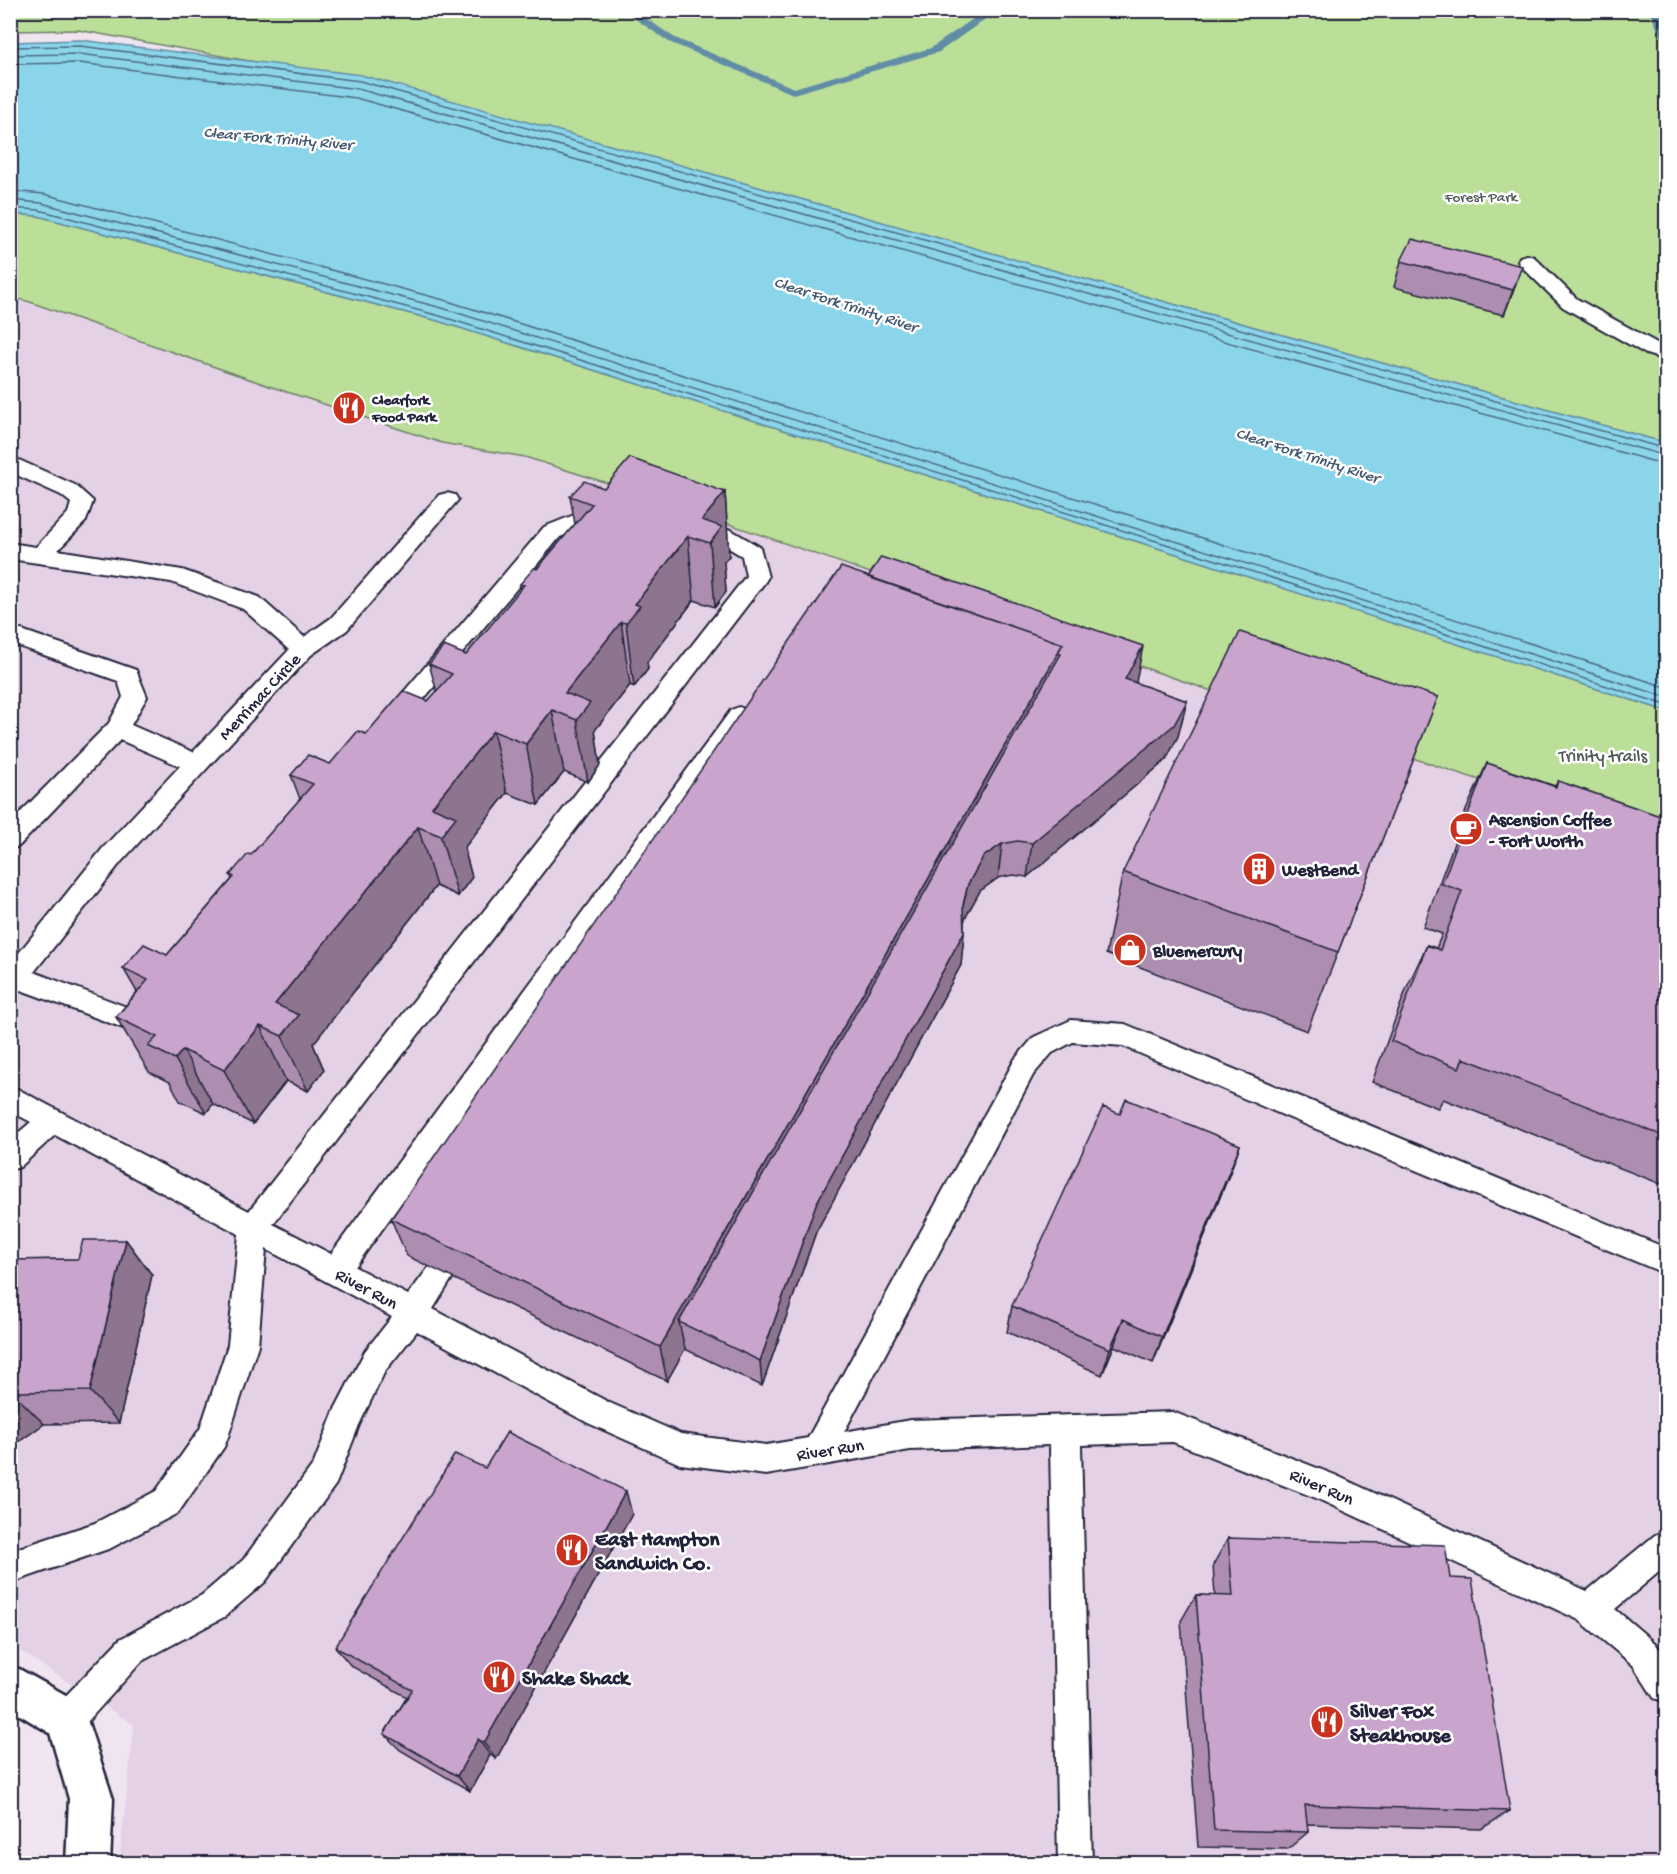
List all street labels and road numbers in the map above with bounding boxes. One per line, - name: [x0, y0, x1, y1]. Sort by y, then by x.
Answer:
- street label: Merrimac Circle: [215, 649, 307, 745]
- street label: River Run: [331, 1265, 401, 1316]
- street label: River Run: [795, 1436, 866, 1467]
- street label: River Run: [1286, 1465, 1357, 1511]

